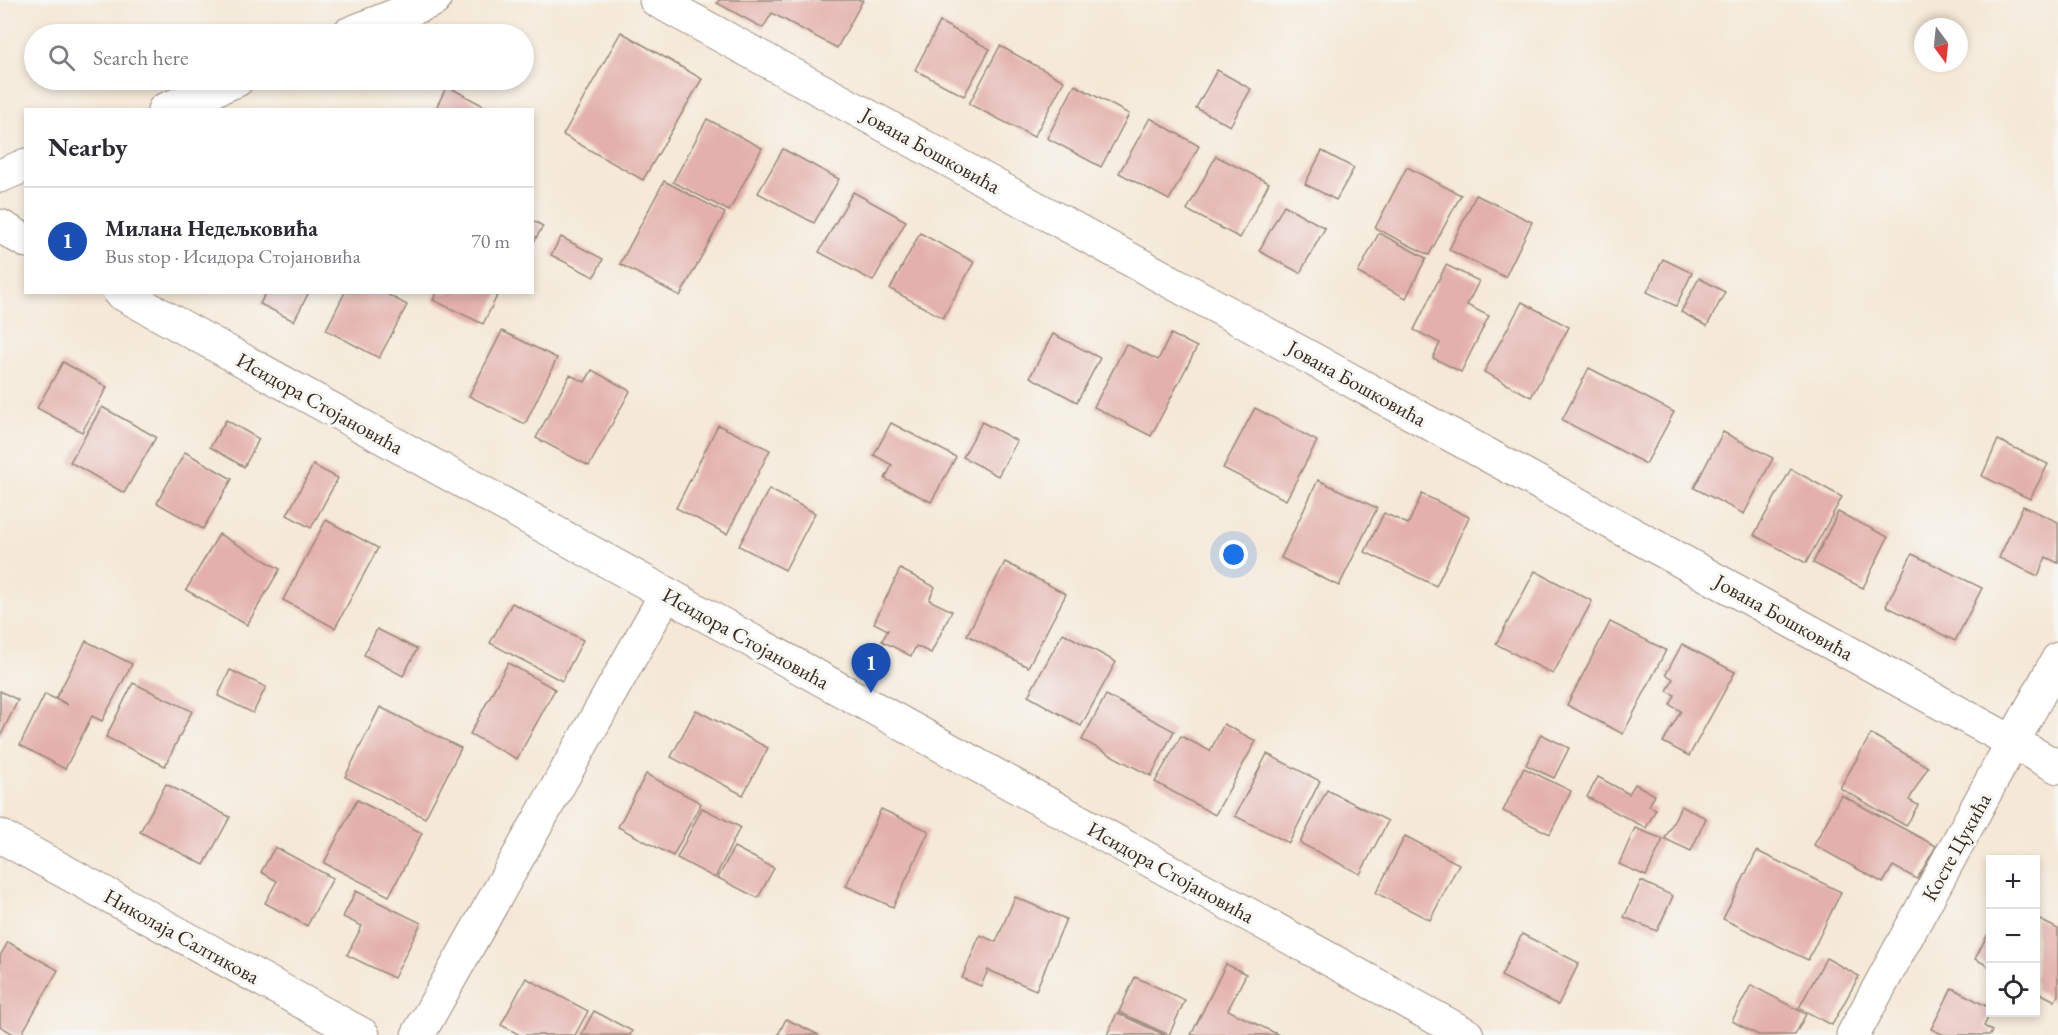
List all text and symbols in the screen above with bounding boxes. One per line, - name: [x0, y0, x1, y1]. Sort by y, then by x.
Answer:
- north arrow: [1914, 18, 1968, 72]
- search box: [24, 24, 534, 90]
- icon: search: [45, 41, 78, 74]
- text: Search here: [93, 43, 188, 72]
- street label: Јована Бошковића: [855, 100, 1006, 200]
- text: Nearby: [48, 130, 128, 164]
- text: Милана Недељковића: [105, 214, 318, 243]
- text: 1: [62, 228, 73, 254]
- text: 70 m: [471, 228, 510, 254]
- text: Bus stop · Исидора Стојановића: [105, 243, 361, 269]
- street label: Јована Бошковића: [1281, 333, 1432, 433]
- street label: Исидора Стојановића: [232, 346, 409, 460]
- your location: [1219, 540, 1248, 569]
- street label: Јована Бошковића: [1708, 567, 1859, 667]
- street label: Исидора Стојановића: [658, 581, 835, 695]
- pin: 1: [852, 644, 890, 693]
- street label: Косте Цукића: [1915, 788, 1997, 906]
- street label: Исидора Стојановића: [1083, 815, 1260, 929]
- map controls: [1986, 855, 2040, 1017]
- button: +: [1986, 855, 2040, 909]
- street label: Николаја Салтикова: [100, 882, 265, 990]
- button: −: [1986, 909, 2040, 963]
- button: locate: [1986, 963, 2040, 1017]

